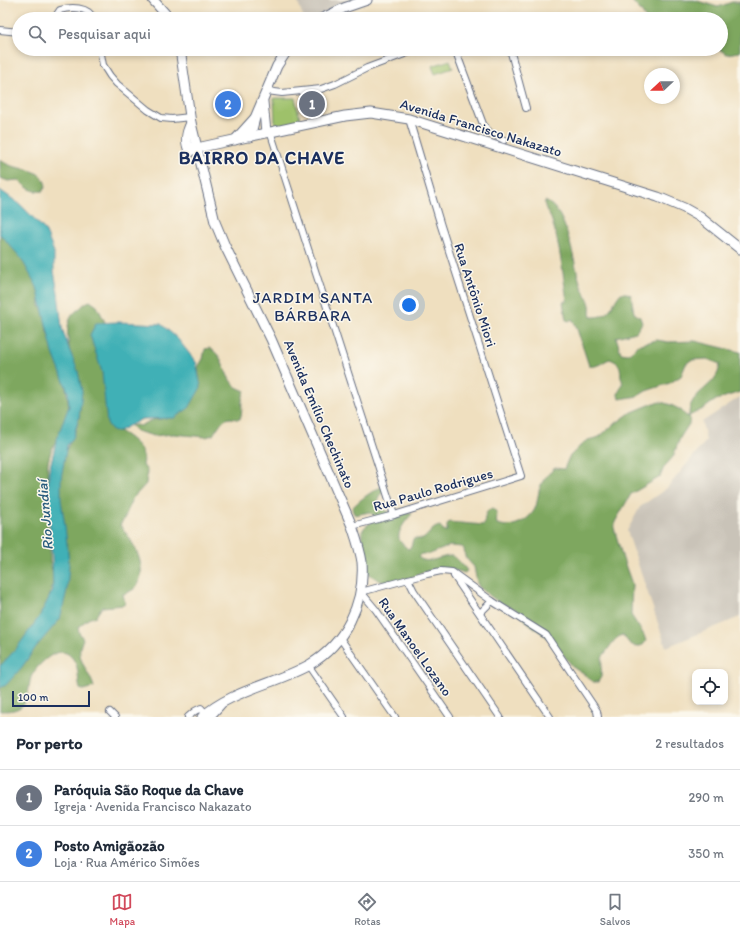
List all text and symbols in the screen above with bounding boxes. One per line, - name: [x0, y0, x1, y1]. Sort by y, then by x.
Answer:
- search box: [12, 12, 728, 56]
- icon: search: [26, 23, 48, 45]
- text: Pesquisar aqui: [58, 25, 151, 43]
- north arrow: [644, 68, 680, 104]
- pin: 2: [215, 89, 241, 119]
- pin: 1: [299, 89, 325, 119]
- street label: Avenida Francisco Nakazato: [398, 95, 564, 161]
- district label: BAIRRO DA CHAVE: [179, 147, 345, 169]
- street label: Rua Antônio Miori: [450, 241, 500, 349]
- district label: JARDIM SANTA BÁRBARA: [253, 288, 373, 325]
- your location: [399, 295, 419, 315]
- street label: Avenida Emílio Chechinato: [280, 337, 358, 491]
- street label: Rua Paulo Rodrigues: [371, 465, 495, 515]
- water label: Rio Jundiaí: [33, 477, 57, 551]
- street label: Rua Manoel Lozano: [375, 594, 455, 700]
- map controls: [692, 669, 728, 705]
- button: locate: [692, 669, 728, 705]
- scale bar: [12, 689, 90, 708]
- text: 100 m: [18, 691, 48, 704]
- text: Por perto: [16, 733, 83, 753]
- text: 2 resultados: [655, 736, 724, 751]
- text: Paróquia São Roque da Chave: [54, 781, 244, 799]
- text: 1: [26, 790, 32, 805]
- text: 290 m: [688, 790, 724, 805]
- text: Igreja · Avenida Francisco Nakazato: [54, 799, 252, 814]
- text: Posto Amigãozão: [54, 837, 165, 855]
- text: 2: [26, 846, 32, 861]
- text: 350 m: [688, 846, 724, 861]
- text: Loja · Rua Américo Simões: [54, 855, 200, 870]
- tab: Mapa: [110, 891, 135, 928]
- tab: Rotas: [354, 891, 381, 928]
- tab: Salvos: [600, 891, 630, 928]

